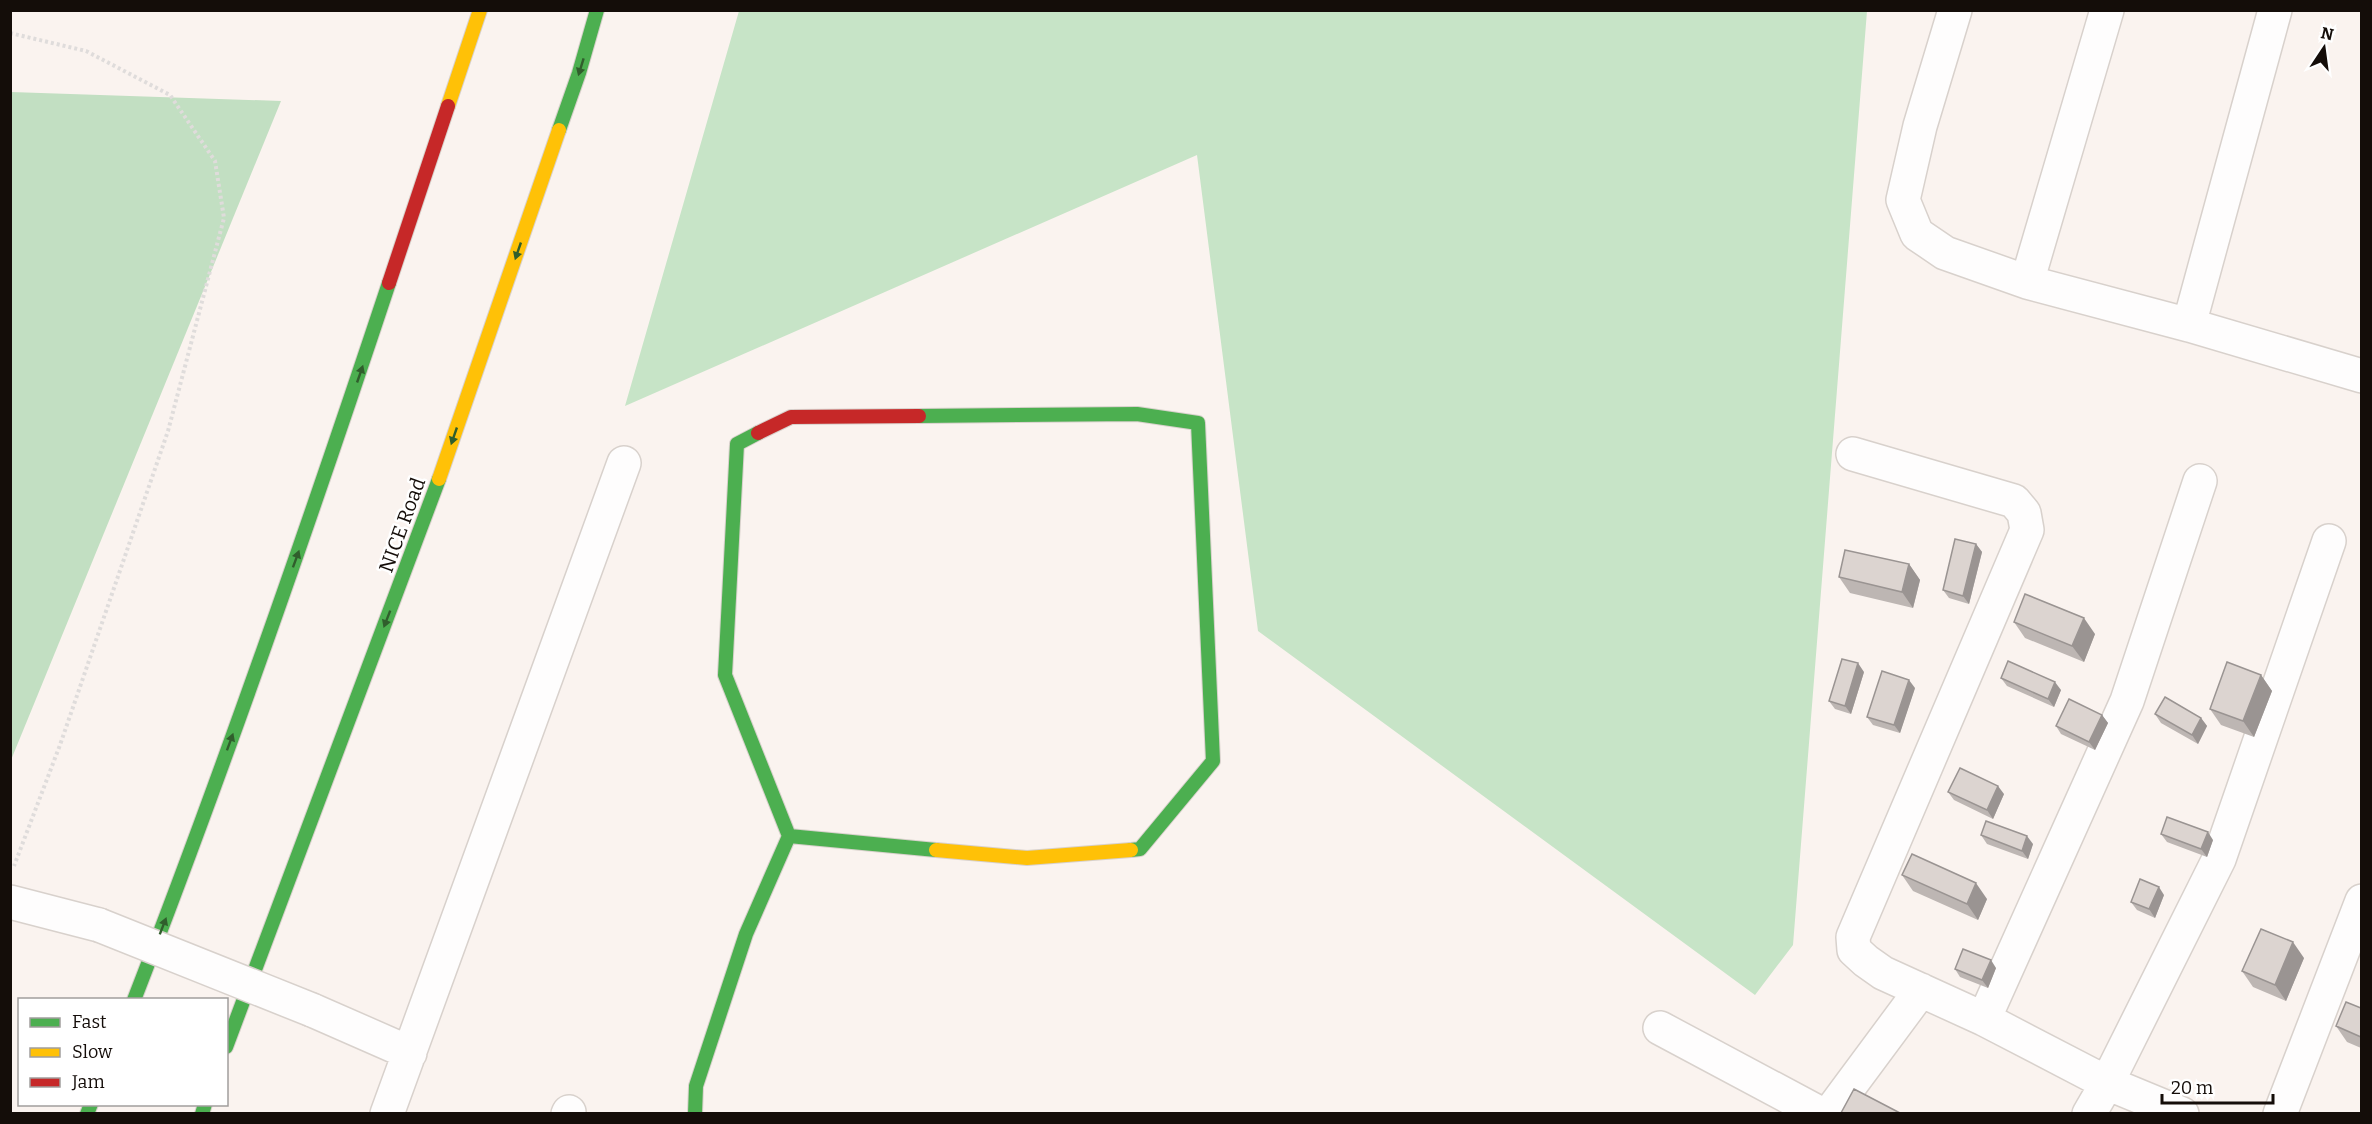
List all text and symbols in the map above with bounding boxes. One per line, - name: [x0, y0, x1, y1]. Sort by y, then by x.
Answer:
- north arrow: [2294, 18, 2354, 78]
- text: N: [2319, 23, 2335, 45]
- one-way arrow: [575, 58, 585, 76]
- one-way arrow: [512, 242, 522, 260]
- one-way arrow: [355, 365, 365, 383]
- one-way arrow: [449, 427, 459, 445]
- street label: NICE Road: [374, 474, 430, 576]
- one-way arrow: [291, 550, 301, 568]
- one-way arrow: [382, 610, 392, 628]
- one-way arrow: [226, 733, 236, 751]
- one-way arrow: [159, 916, 169, 934]
- legend: [18, 998, 228, 1106]
- text: Fast: [72, 1011, 107, 1033]
- text: Slow: [72, 1041, 113, 1063]
- scale bar: [2162, 1067, 2273, 1105]
- text: Jam: [71, 1071, 105, 1093]
- text: 20 m: [2171, 1077, 2213, 1099]

